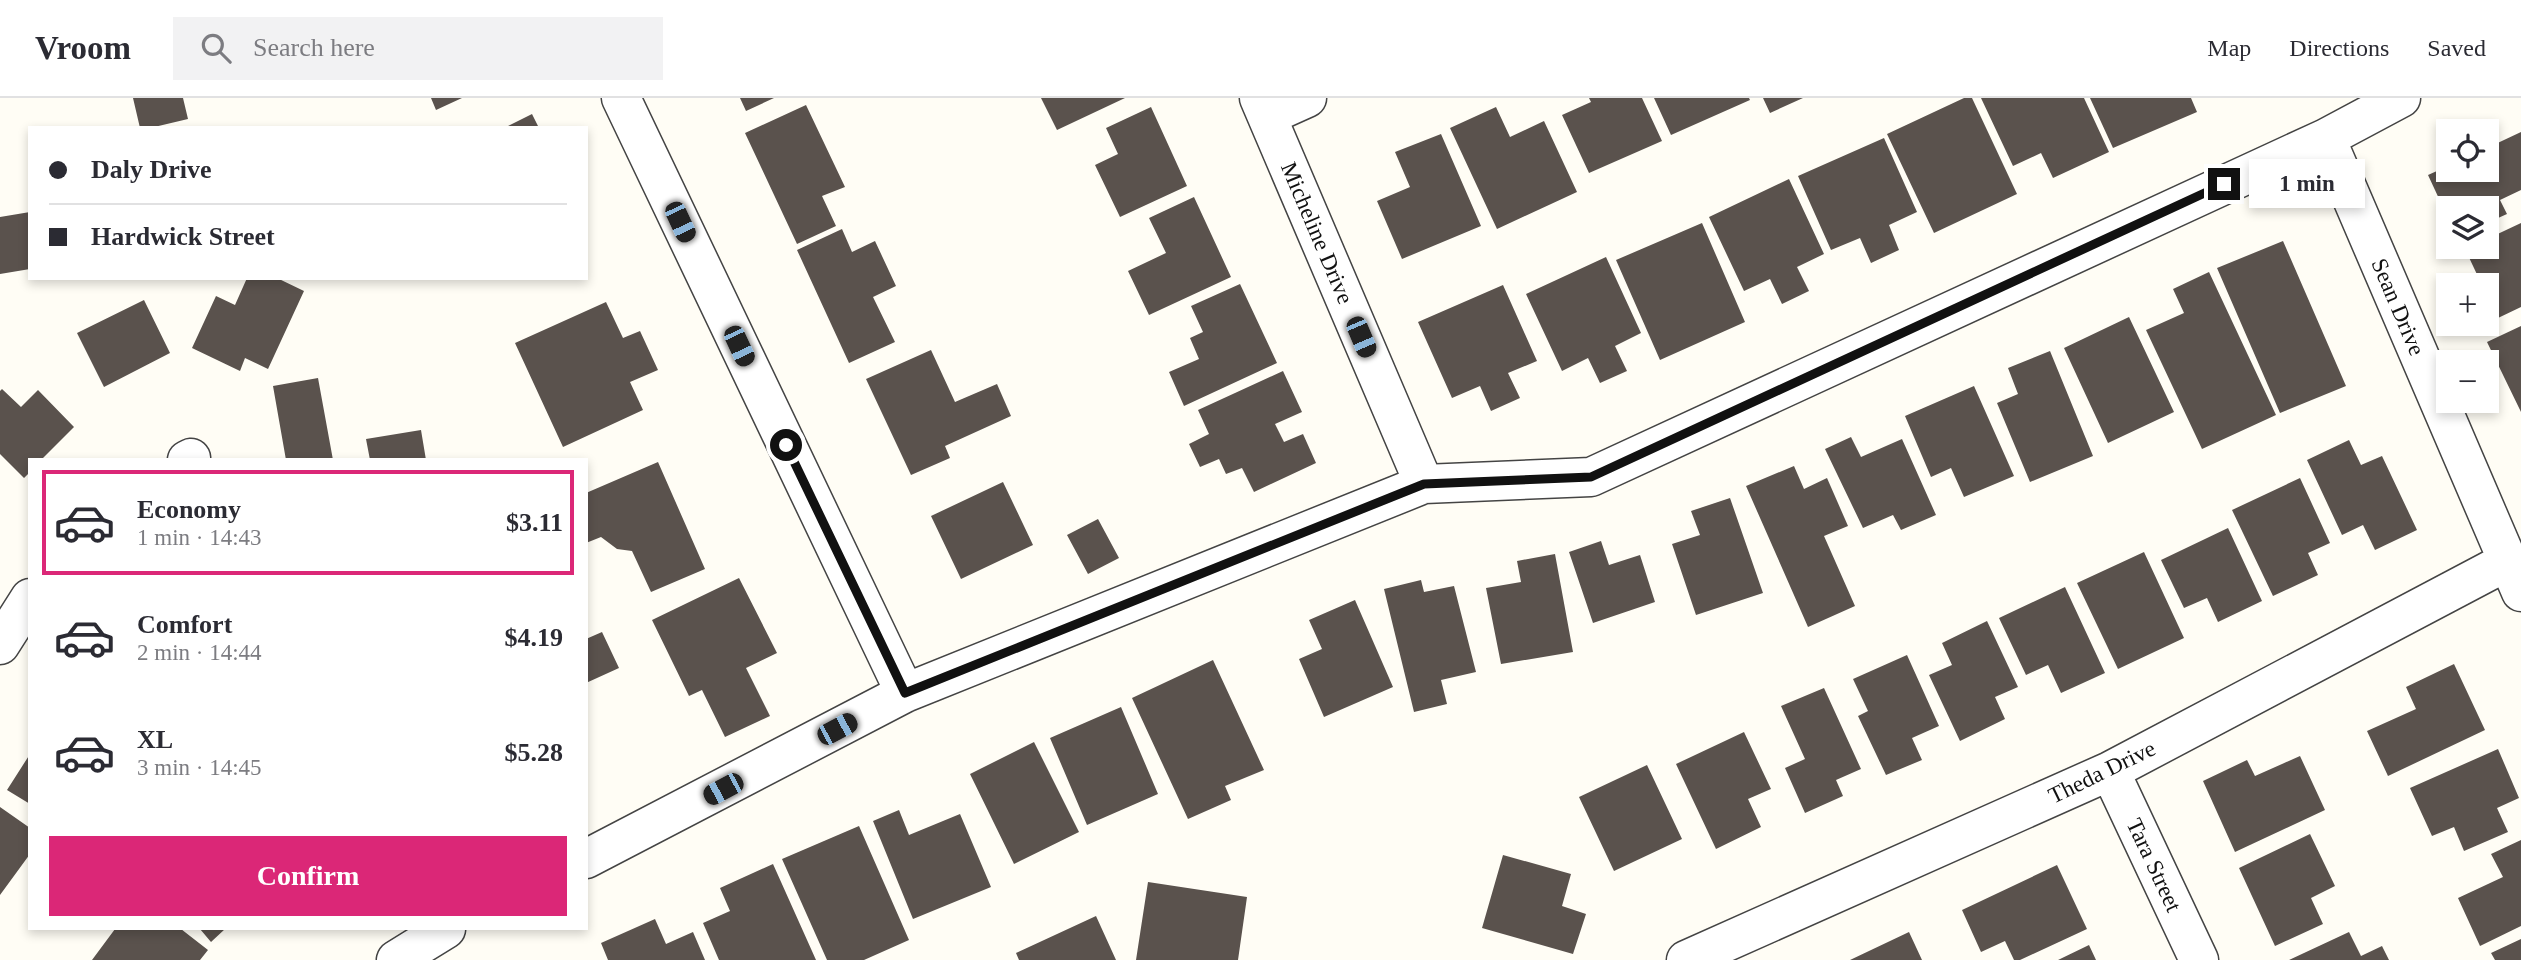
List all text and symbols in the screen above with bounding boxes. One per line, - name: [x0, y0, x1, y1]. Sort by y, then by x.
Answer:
- search box: [173, 17, 663, 80]
- icon: search: [197, 29, 235, 67]
- text: Vroom: [35, 30, 131, 66]
- text: Search here: [253, 33, 375, 62]
- text: Map: [2207, 35, 2251, 61]
- text: Directions: [2289, 35, 2389, 61]
- text: Saved: [2427, 35, 2486, 61]
- map controls: [2436, 119, 2499, 413]
- button: locate: [2436, 119, 2499, 182]
- text: Daly Drive: [91, 155, 212, 184]
- street label: Micheline Drive: [1276, 158, 1358, 308]
- callout: 1 min: [2248, 160, 2364, 208]
- route end: [2208, 168, 2240, 200]
- text: 1 min: [2279, 171, 2335, 196]
- button: layers: [2436, 196, 2499, 259]
- car: [662, 199, 699, 245]
- text: Hardwick Street: [91, 222, 275, 251]
- street label: Sean Drive: [2366, 255, 2430, 359]
- button: +: [2436, 273, 2499, 336]
- car: [1344, 314, 1379, 360]
- car: [721, 323, 758, 369]
- button: −: [2436, 350, 2499, 413]
- route start: [770, 429, 802, 461]
- icon: car: [53, 491, 116, 554]
- text: Economy: [137, 495, 241, 524]
- text: $3.11: [506, 508, 563, 537]
- text: 1 min · 14:43: [137, 525, 262, 550]
- icon: car: [53, 606, 116, 669]
- text: Comfort: [137, 610, 232, 639]
- text: $4.19: [505, 623, 563, 652]
- text: 2 min · 14:44: [137, 640, 262, 665]
- car: [814, 710, 861, 748]
- icon: car: [53, 721, 116, 784]
- text: XL: [137, 725, 173, 754]
- street label: Theda Drive: [2045, 735, 2159, 809]
- text: $5.28: [505, 738, 563, 767]
- text: 3 min · 14:45: [137, 755, 262, 780]
- car: [700, 770, 747, 808]
- street label: Tara Street: [2122, 814, 2187, 916]
- button: Confirm: [49, 836, 567, 916]

